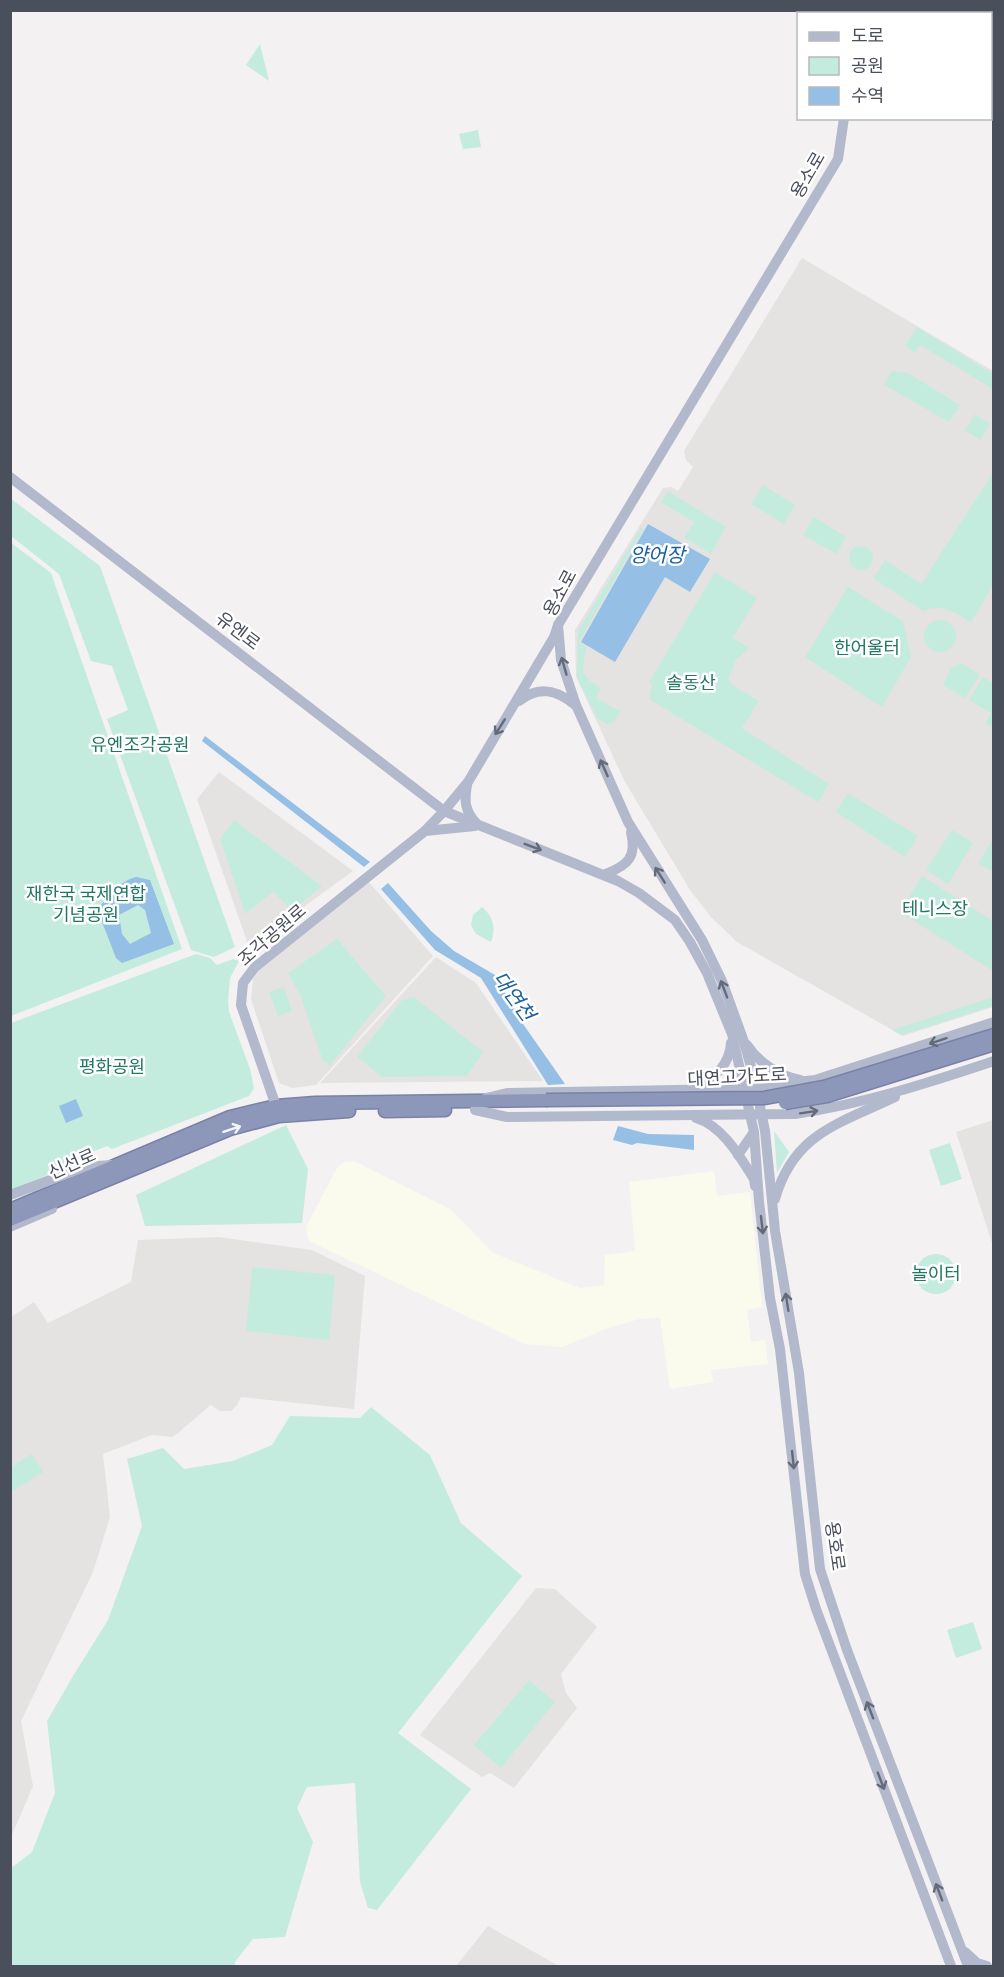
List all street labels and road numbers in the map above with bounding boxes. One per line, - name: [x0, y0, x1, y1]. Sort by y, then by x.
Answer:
- street label: 용소로: [786, 148, 829, 202]
- street label: 용소로: [539, 566, 580, 620]
- street label: 유엔로: [212, 607, 264, 654]
- street label: 조각공원로: [234, 900, 310, 970]
- street label: 대연고가도로: [687, 1063, 787, 1090]
- street label: 신선로: [45, 1144, 99, 1183]
- street label: 용호로: [822, 1520, 849, 1572]

